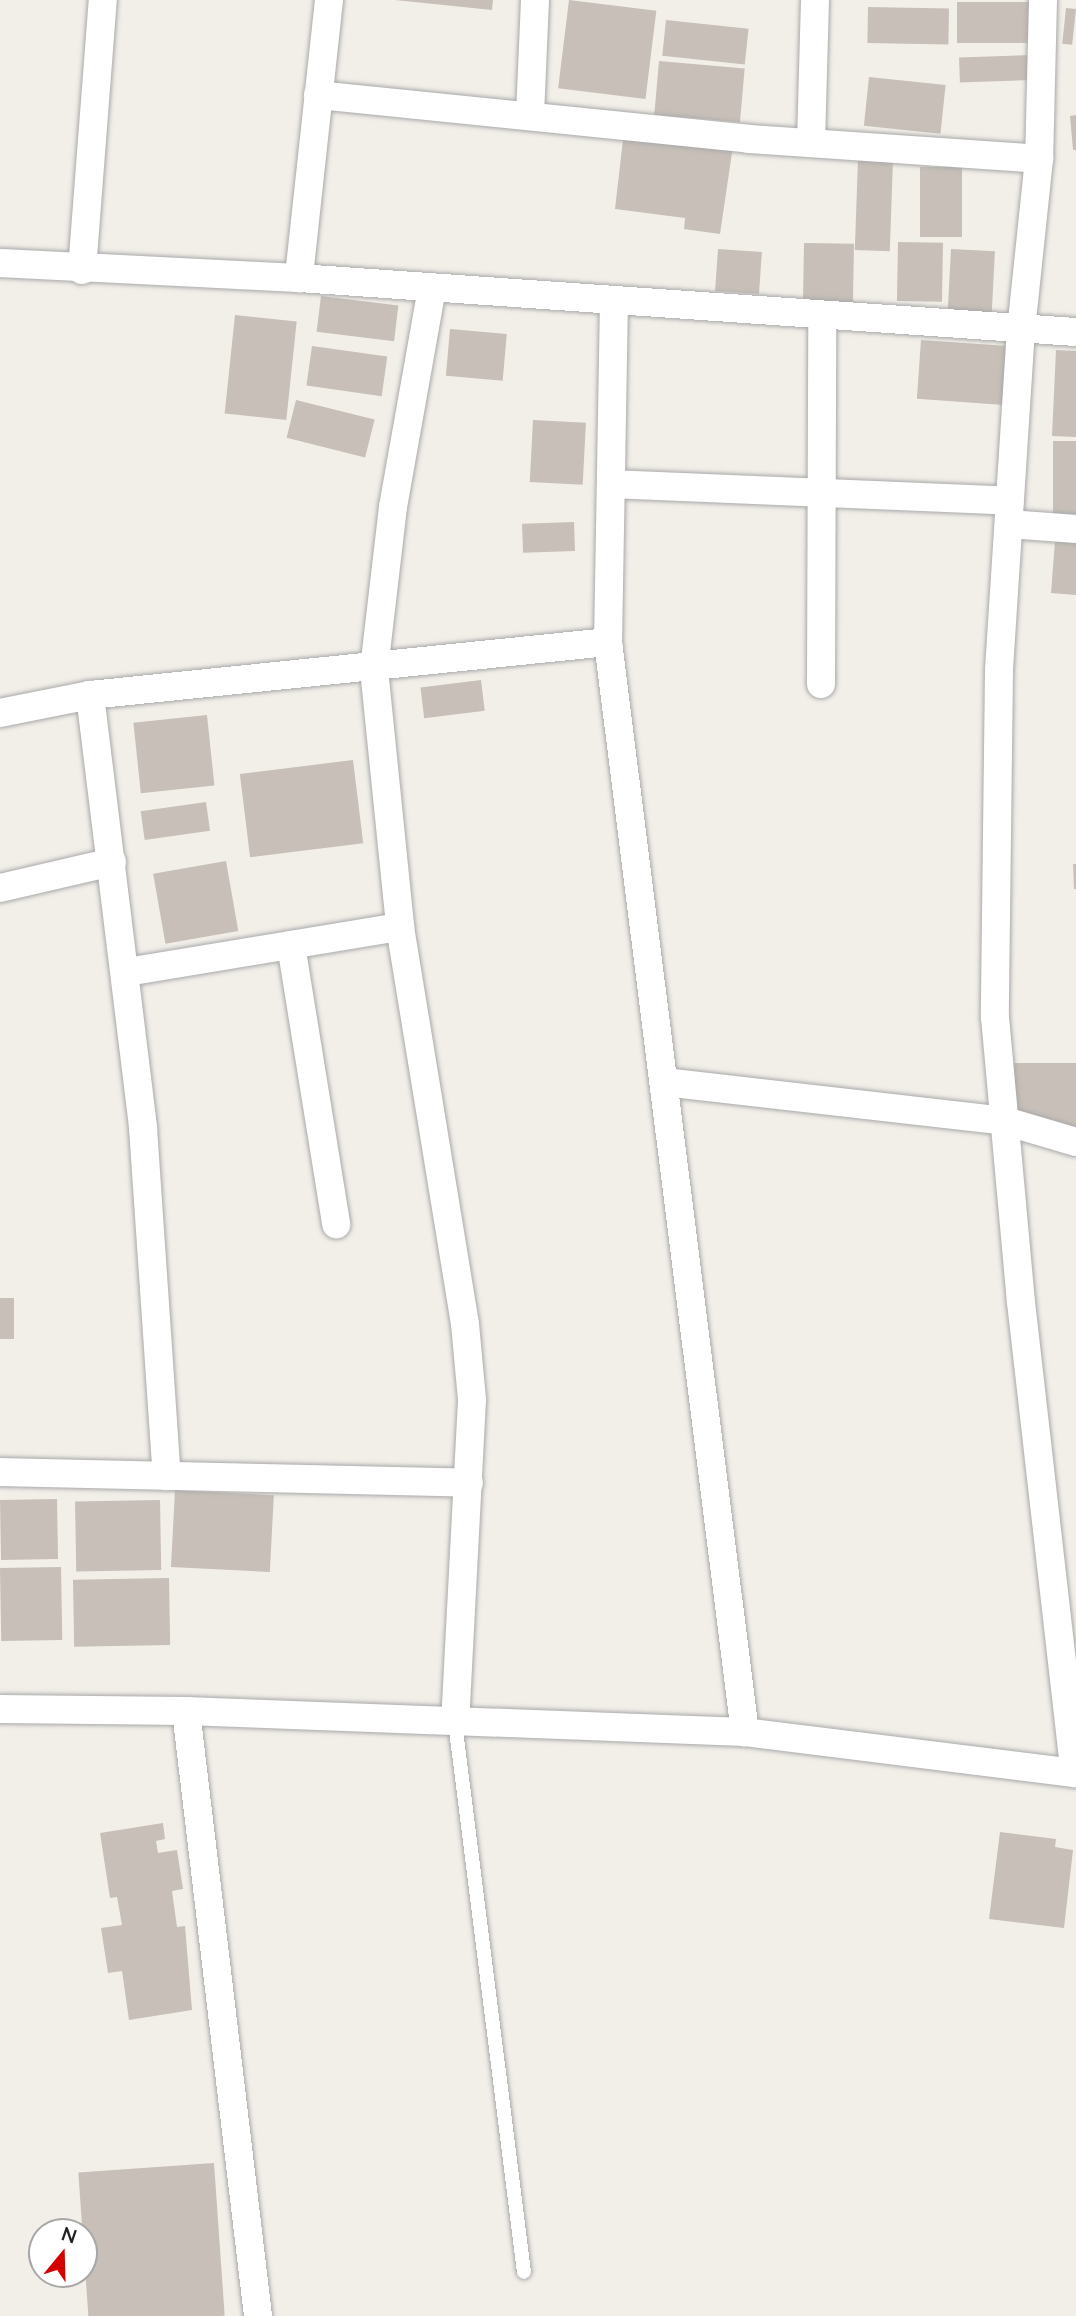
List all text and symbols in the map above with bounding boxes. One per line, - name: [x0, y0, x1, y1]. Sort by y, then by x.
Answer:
- north arrow: [28, 2218, 98, 2288]
- text: N: [59, 2221, 80, 2248]

